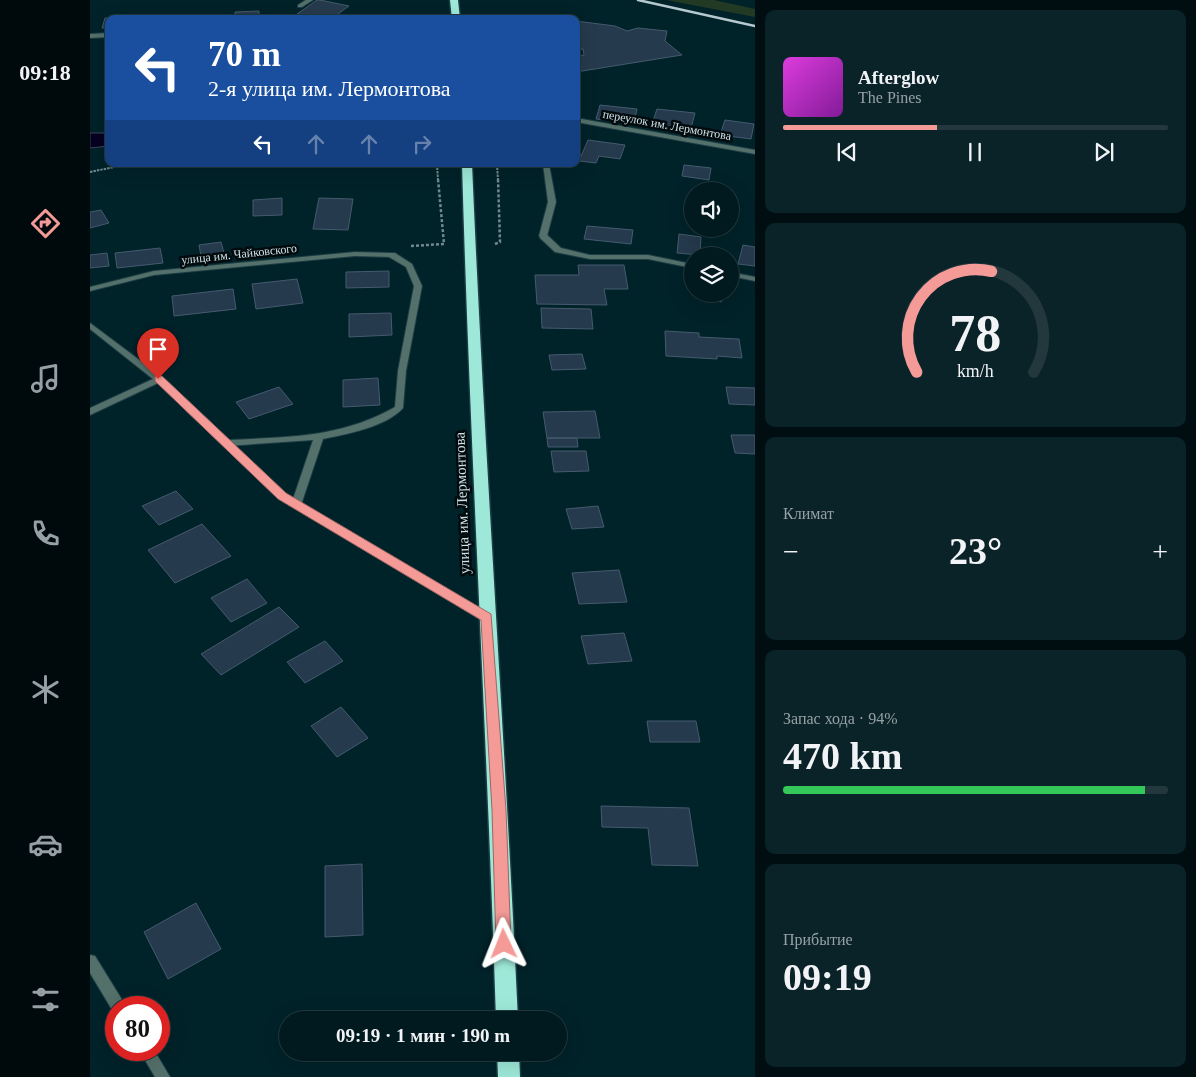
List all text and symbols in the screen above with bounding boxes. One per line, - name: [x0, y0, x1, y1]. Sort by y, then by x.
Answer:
- icon: left: [125, 35, 190, 100]
- text: 70 m: [208, 35, 281, 74]
- text: 09:18: [19, 60, 71, 85]
- text: Afterglow: [858, 67, 939, 88]
- text: 2-я улица им. Лермонтова: [208, 76, 451, 101]
- text: The Pines: [858, 89, 922, 106]
- street label: переулок им. Лермонтова: [602, 107, 733, 143]
- icon: left: [249, 130, 277, 158]
- icon: ahead: [302, 130, 330, 158]
- icon: ahead: [355, 130, 383, 158]
- icon: right: [408, 130, 436, 158]
- icon: previous: [833, 138, 861, 166]
- icon: pause: [961, 138, 989, 166]
- icon: next: [1090, 138, 1118, 166]
- map controls: [684, 182, 739, 302]
- button: sound: [684, 182, 739, 237]
- icon: directions: [28, 206, 63, 241]
- street label: улица им. Чайковского: [180, 241, 298, 267]
- button: layers: [684, 247, 739, 302]
- text: 78: [950, 305, 1002, 362]
- pin: [137, 328, 179, 379]
- icon: arrive: [144, 335, 172, 363]
- icon: music: [28, 361, 63, 396]
- text: km/h: [957, 361, 994, 381]
- street label: улица им. Лермонтова: [452, 431, 472, 574]
- text: Климат: [783, 505, 834, 522]
- icon: phone: [28, 516, 63, 551]
- text: 23°: [949, 530, 1002, 572]
- text: −: [783, 536, 799, 567]
- text: +: [1152, 536, 1168, 567]
- icon: climate: [28, 672, 63, 707]
- text: Запас хода · 94%: [783, 710, 898, 727]
- text: 470 km: [783, 735, 902, 777]
- icon: car: [28, 827, 63, 862]
- position arrow: [477, 917, 529, 969]
- text: Прибытие: [783, 931, 853, 948]
- text: 09:19: [783, 956, 872, 998]
- icon: filters: [28, 982, 63, 1017]
- speed limit sign: 80: [105, 996, 170, 1061]
- text: 09:19 · 1 мин · 190 m: [336, 1025, 510, 1046]

